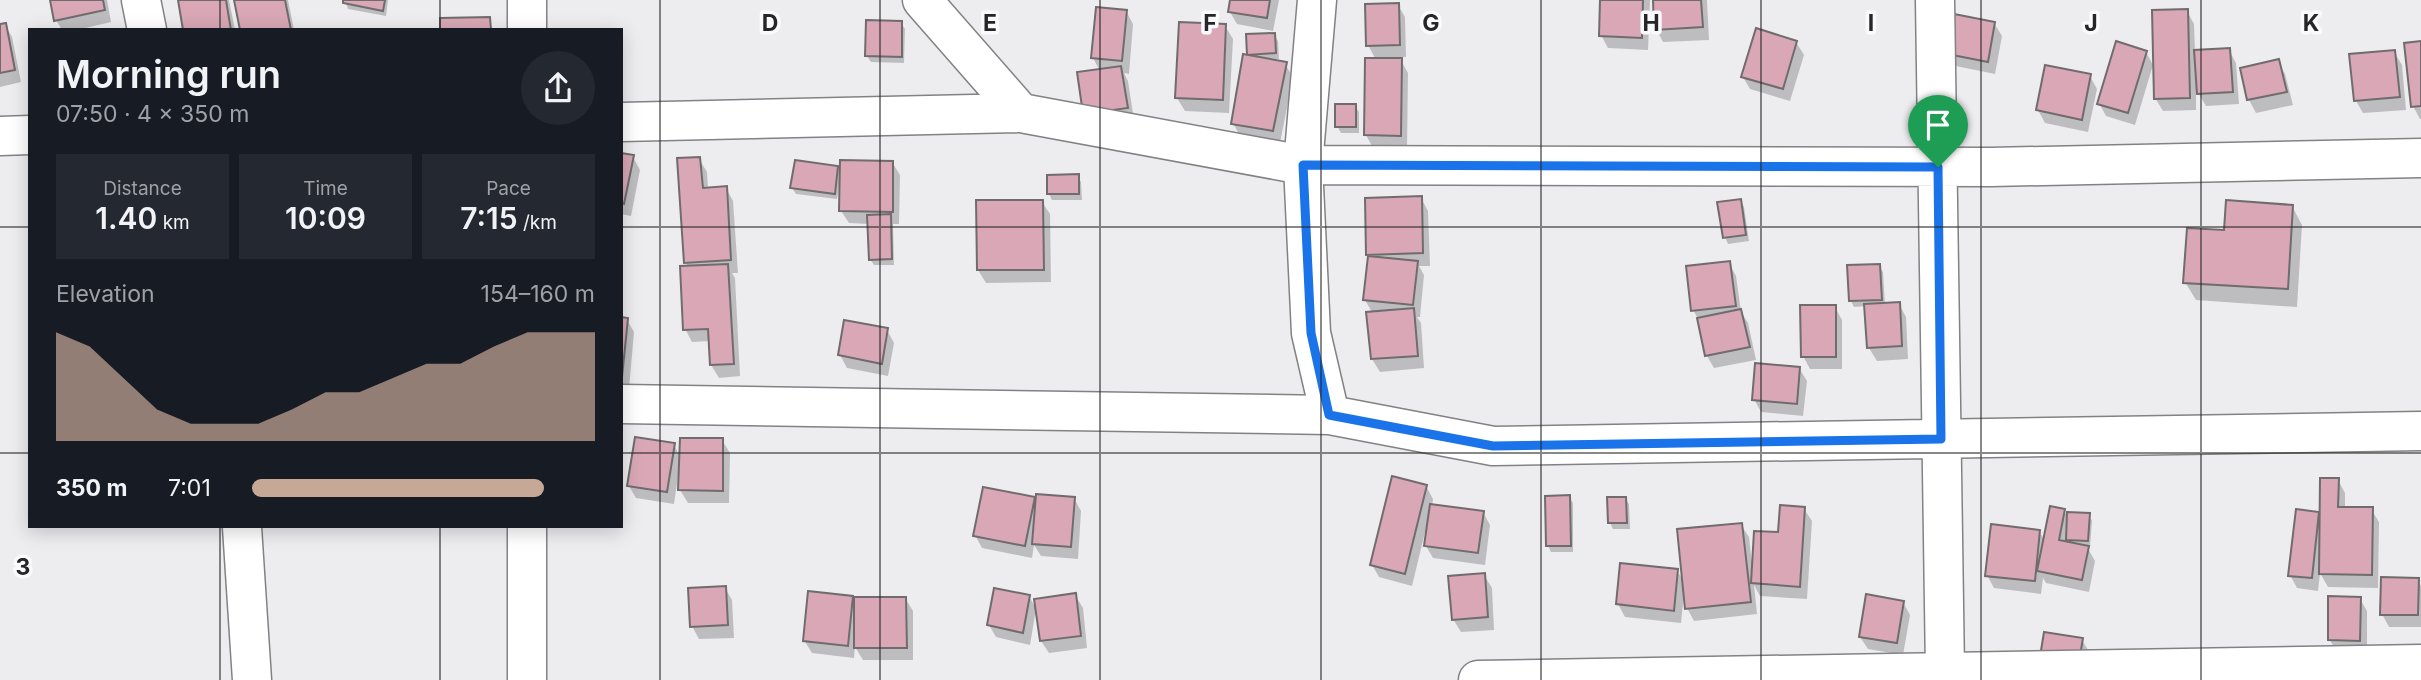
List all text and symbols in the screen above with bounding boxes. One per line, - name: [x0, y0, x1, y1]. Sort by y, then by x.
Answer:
- text: D: [762, 9, 778, 37]
- text: E: [983, 9, 997, 37]
- text: F: [1203, 9, 1217, 37]
- text: G: [1422, 9, 1440, 37]
- text: H: [1642, 9, 1660, 37]
- text: I: [1868, 9, 1874, 37]
- text: J: [2084, 9, 2098, 37]
- text: K: [2303, 9, 2319, 37]
- text: Morning run: [56, 51, 281, 97]
- button: share: [521, 51, 595, 125]
- pin: [1908, 95, 1968, 167]
- text: 07:50 · 4 × 350 m: [56, 100, 249, 128]
- icon: arrive: [1919, 106, 1957, 144]
- text: Distance: [103, 177, 182, 200]
- text: Time: [303, 177, 348, 200]
- text: Pace: [486, 177, 531, 200]
- text: 1.40: [95, 200, 157, 236]
- text: 10:09: [285, 200, 366, 236]
- text: 7:15: [460, 200, 518, 236]
- text: km: [157, 211, 190, 234]
- text: /km: [518, 211, 557, 234]
- text: Elevation: [56, 280, 155, 308]
- text: 154–160 m: [481, 280, 595, 308]
- text: 350 m: [56, 474, 128, 502]
- text: 7:01: [168, 474, 211, 502]
- text: 3: [16, 553, 30, 581]

